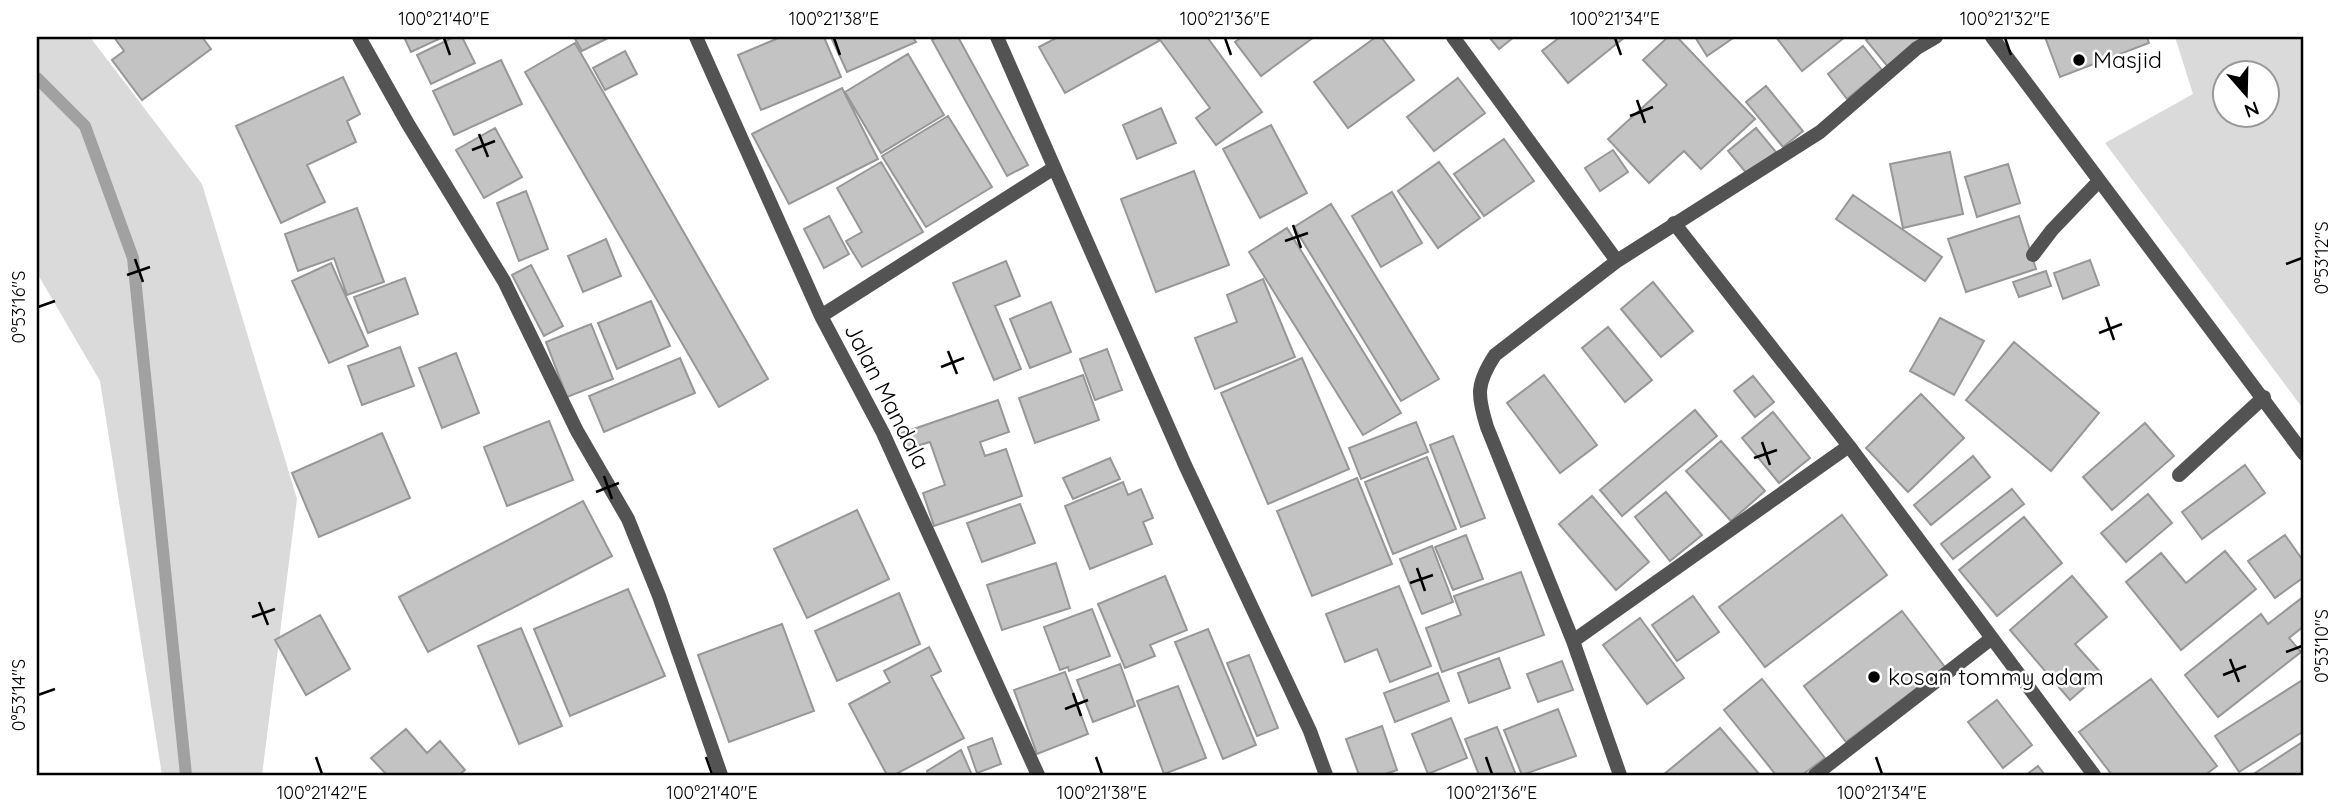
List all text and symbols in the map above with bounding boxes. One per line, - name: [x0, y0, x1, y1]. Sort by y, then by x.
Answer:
- text: 100°21'40"E: [398, 7, 490, 30]
- text: 100°21'38"E: [789, 7, 879, 30]
- text: 100°21'36"E: [1180, 7, 1270, 30]
- text: 100°21'34"E: [1570, 7, 1660, 30]
- text: 100°21'32"E: [1960, 7, 2050, 30]
- place label: Masjid: [2093, 45, 2162, 74]
- marker: Masjid: [2071, 52, 2087, 68]
- north arrow: [2212, 60, 2282, 130]
- text: N: [2241, 96, 2262, 124]
- text: 0°53'12"S: [2310, 221, 2333, 295]
- text: 0°53'16"S: [7, 271, 30, 343]
- street label: Jalan Mandala: [838, 318, 937, 473]
- text: 0°53'10"S: [2310, 609, 2333, 683]
- text: 0°53'14"S: [7, 659, 30, 731]
- place label: kosan tommy adam: [1888, 662, 2104, 691]
- marker: kosan tommy adam: [1866, 669, 1882, 685]
- text: 100°21'42"E: [277, 781, 367, 804]
- text: 100°21'40"E: [666, 781, 758, 804]
- text: 100°21'38"E: [1057, 781, 1147, 804]
- text: 100°21'36"E: [1447, 781, 1537, 804]
- text: 100°21'34"E: [1837, 781, 1927, 804]

